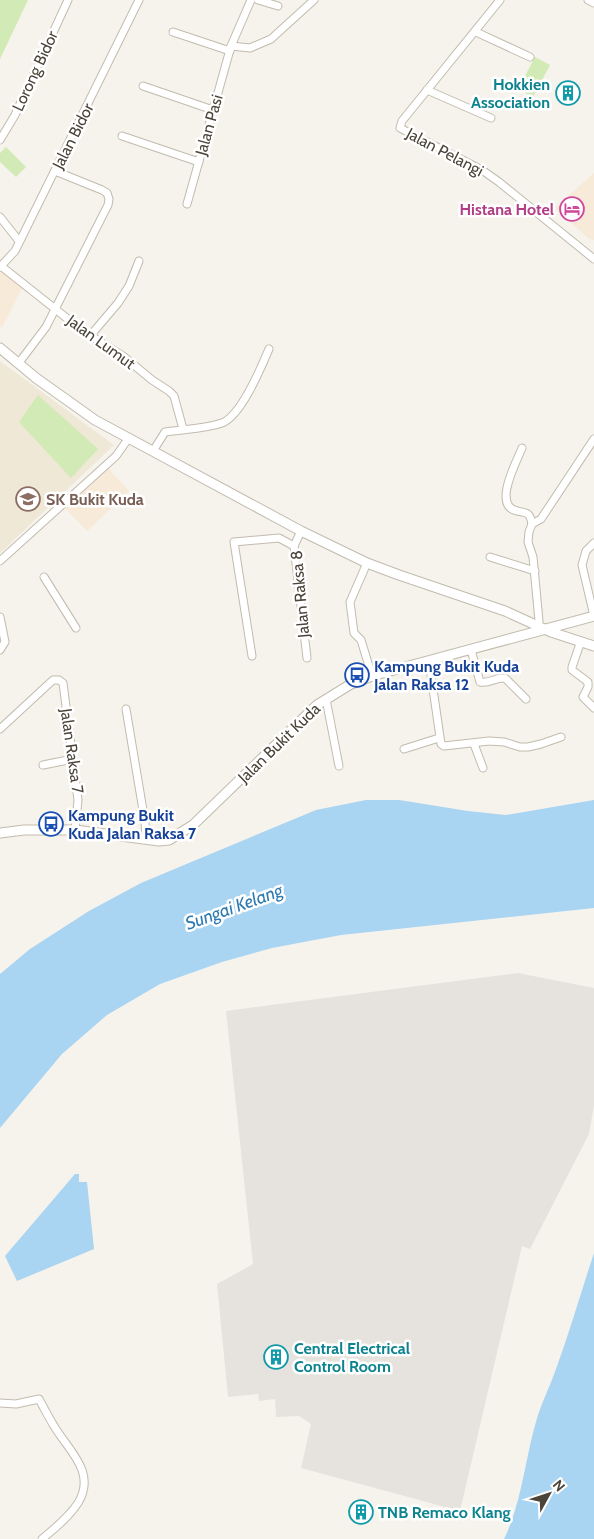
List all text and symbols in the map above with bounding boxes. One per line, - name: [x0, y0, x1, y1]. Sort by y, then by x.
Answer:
- street label: Lorong Bidor: [8, 27, 62, 114]
- place label: Hokkien Association: [471, 75, 550, 112]
- building icon: Hokkien Association: [555, 80, 581, 106]
- street label: Jalan Pasi: [191, 92, 227, 158]
- street label: Jalan Bidor: [48, 99, 98, 173]
- street label: Jalan Pelangi: [402, 123, 487, 180]
- hotel icon: Histana Hotel: [559, 196, 585, 222]
- place label: Histana Hotel: [460, 200, 554, 219]
- street label: Jalan Lumut: [62, 310, 139, 373]
- school or university icon: SK Bukit Kuda: [15, 486, 41, 512]
- place label: SK Bukit Kuda: [46, 490, 144, 509]
- street label: Jalan Raksa 8: [287, 550, 313, 639]
- place label: Kampung Bukit Kuda Jalan Raksa 12: [373, 657, 519, 694]
- bus stop icon: Kampung Bukit Kuda Jalan Raksa 12: [344, 662, 370, 688]
- street label: Jalan Bukit Kuda: [233, 699, 324, 788]
- street label: Jalan Raksa 7: [56, 706, 87, 795]
- place label: Kampung Bukit Kuda Jalan Raksa 7: [68, 806, 197, 843]
- bus stop icon: Kampung Bukit Kuda Jalan Raksa 7: [38, 811, 64, 837]
- water label: Sungai Kelang: [182, 879, 286, 935]
- place label: Central Electrical Control Room: [294, 1339, 410, 1376]
- building icon: Central Electrical Control Room: [263, 1344, 289, 1370]
- north arrow: [524, 1469, 574, 1519]
- text: N: [549, 1476, 569, 1495]
- building icon: TNB Remaco Klang: [348, 1499, 374, 1525]
- place label: TNB Remaco Klang: [378, 1503, 511, 1522]

